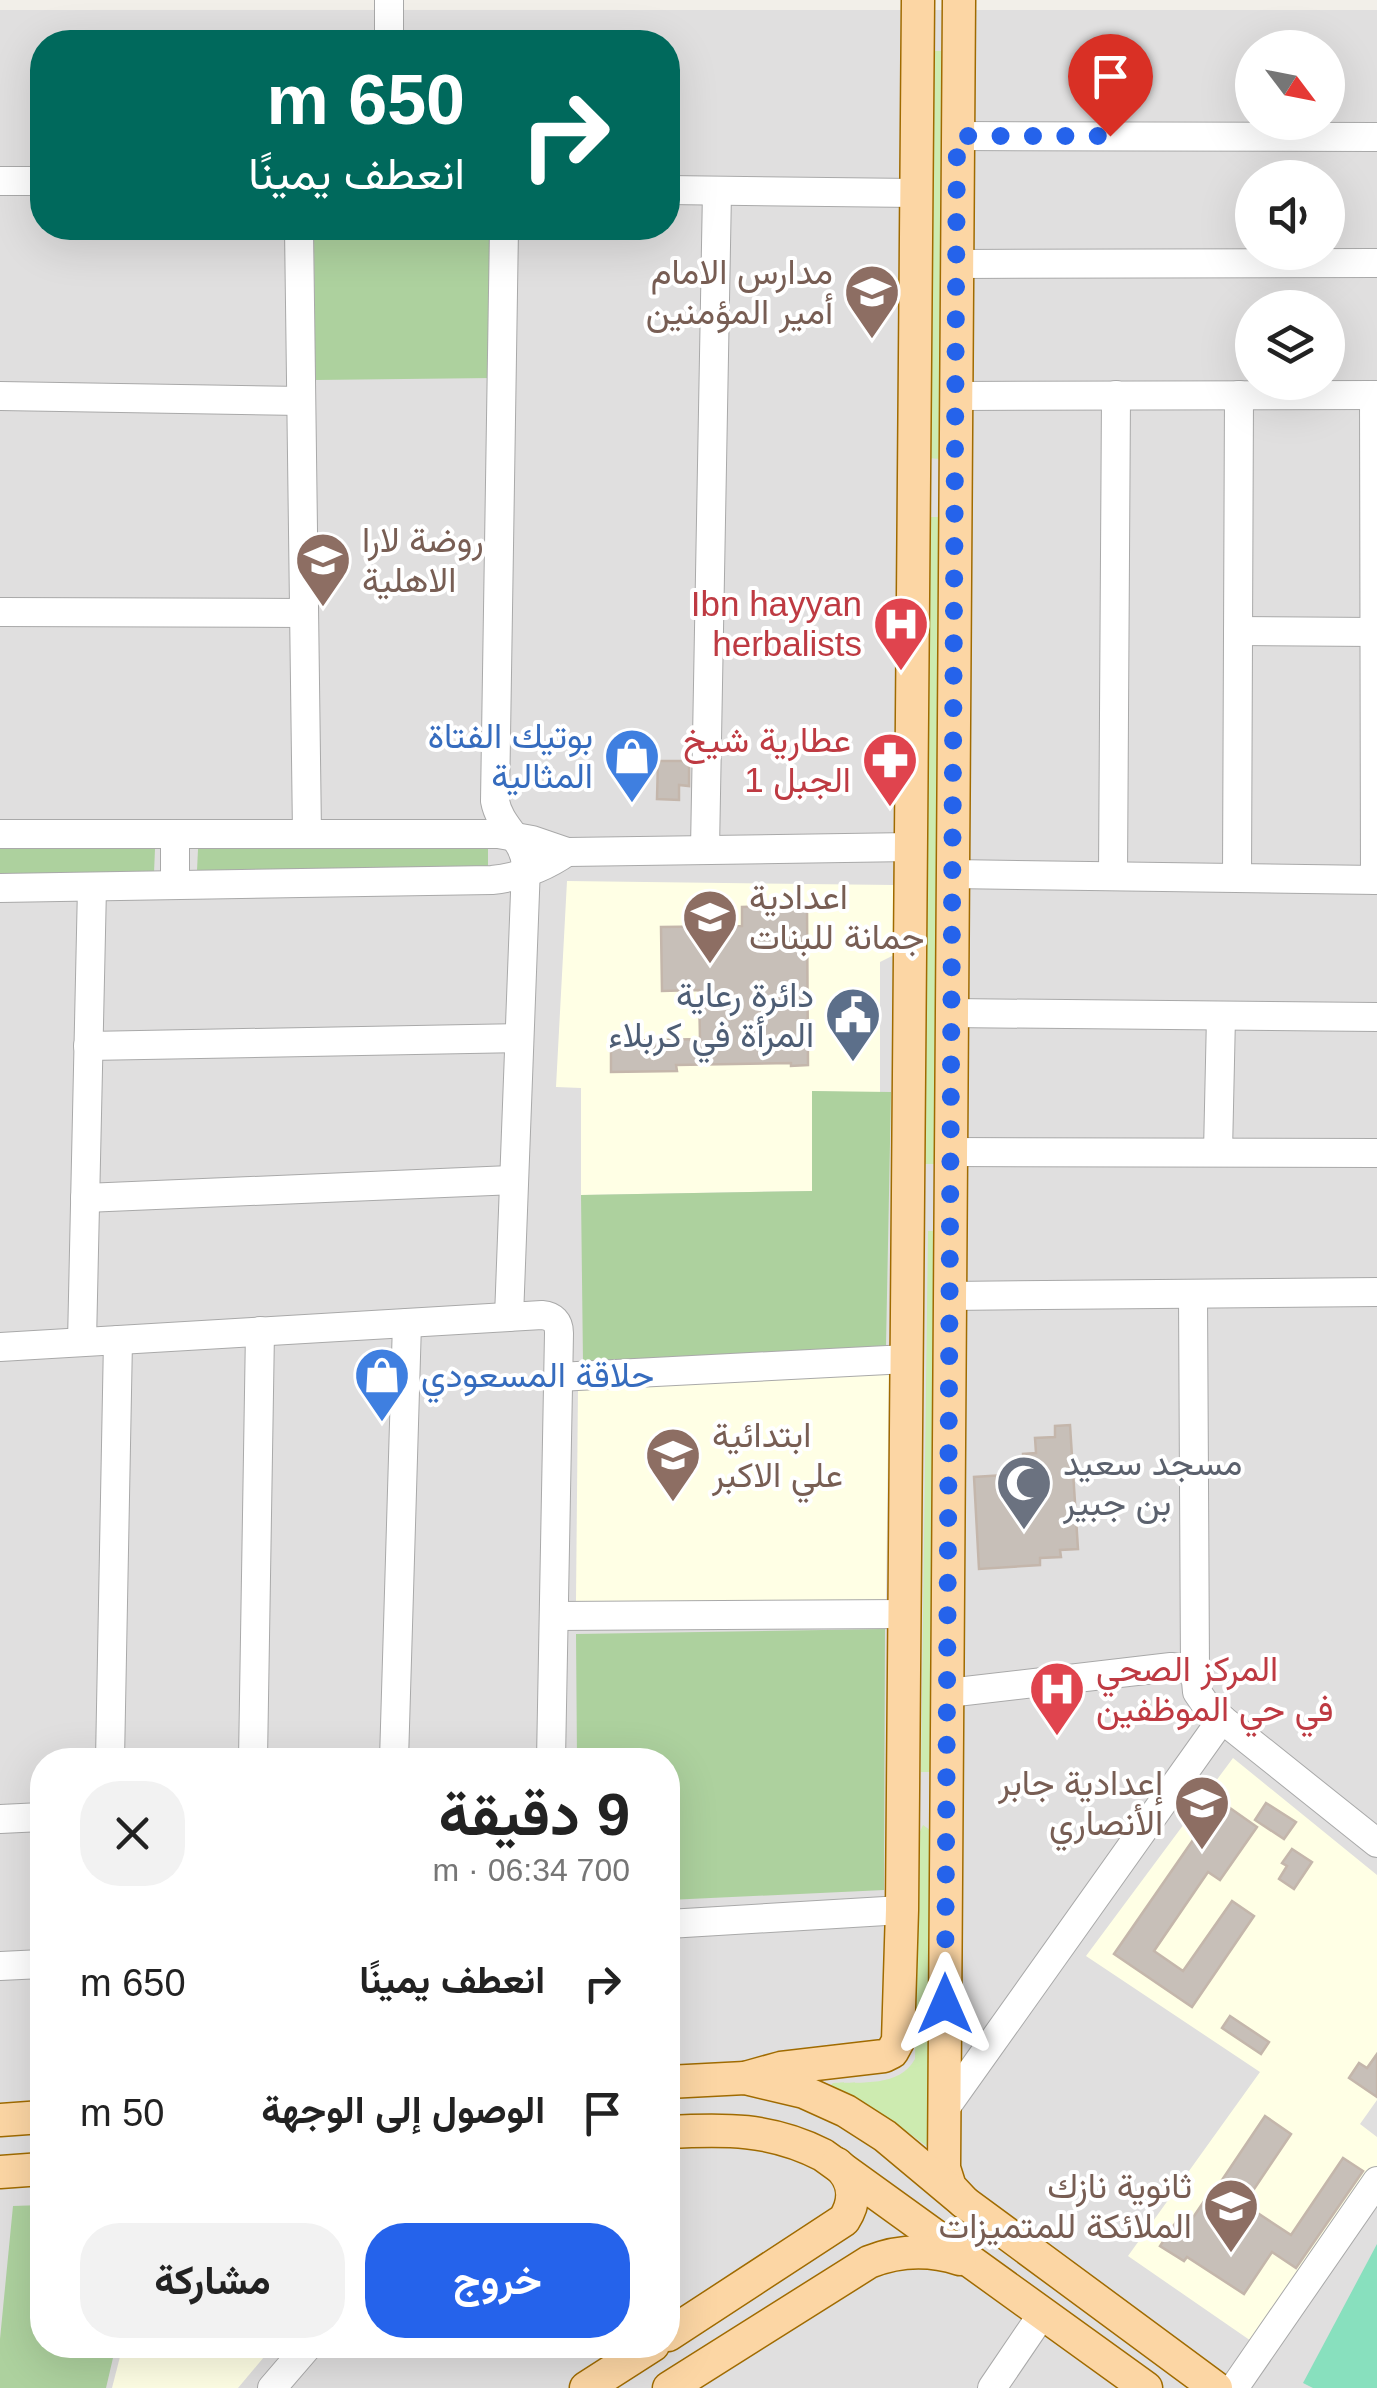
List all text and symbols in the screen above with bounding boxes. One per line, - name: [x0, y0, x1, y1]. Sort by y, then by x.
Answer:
- north arrow: [1235, 30, 1345, 140]
- map controls: [1235, 30, 1345, 400]
- pin: [1068, 34, 1153, 137]
- icon: arrive: [1083, 49, 1138, 104]
- text: 650 m: [267, 61, 465, 139]
- icon: right: [500, 70, 630, 200]
- text: انعطف يمينًا: [248, 148, 465, 199]
- button: sound: [1235, 160, 1345, 270]
- place label: مدارس الامام أمير المؤمنين: [646, 252, 833, 334]
- school or university icon: مدارس الامام أمير المؤمنين: [842, 262, 902, 341]
- button: layers: [1235, 290, 1345, 400]
- place label: روضة لارا الاهلية: [362, 520, 484, 600]
- school or university icon: روضة لارا الاهلية: [293, 530, 353, 609]
- place label: Ibn hayyan herbalists: [691, 584, 862, 663]
- hospital icon: Ibn hayyan herbalists: [871, 594, 931, 673]
- place label: بوتيك الفتاة المثالية: [428, 716, 593, 796]
- place label: عطارية شيخ الجبل 1: [683, 720, 851, 801]
- shop icon: بوتيك الفتاة المثالية: [602, 726, 662, 805]
- pharmacy icon: عطارية شيخ الجبل 1: [860, 730, 920, 809]
- place label: اعدادية جمانة للبنات: [749, 877, 924, 957]
- school or university icon: اعدادية جمانة للبنات: [680, 887, 740, 966]
- place label: دائرة رعاية المرأة في كربلاء: [608, 975, 814, 1064]
- public building icon: دائرة رعاية المرأة في كربلاء: [823, 985, 883, 1064]
- shop icon: حلاقة المسعودي: [352, 1345, 412, 1424]
- place label: حلاقة المسعودي: [421, 1355, 654, 1404]
- place label: ابتدائية علي الاكبر: [711, 1415, 843, 1504]
- school or university icon: ابتدائية علي الاكبر: [643, 1425, 703, 1504]
- place label: مسجد سعيد بن جبير: [1062, 1443, 1242, 1525]
- mosque icon: مسجد سعيد بن جبير: [994, 1453, 1054, 1532]
- place label: المركز الصحي في حي الموظفين: [1096, 1649, 1334, 1738]
- hospital icon: المركز الصحي في حي الموظفين: [1027, 1659, 1087, 1738]
- place label: إعدادية جابر الأنصاري: [997, 1763, 1163, 1852]
- school or university icon: إعدادية جابر الأنصاري: [1172, 1773, 1232, 1852]
- button: close: [80, 1781, 185, 1886]
- text: 9 دقيقة: [438, 1781, 630, 1848]
- text: 700 m · 06:34: [433, 1852, 630, 1888]
- position arrow: [893, 1952, 997, 2056]
- icon: right: [575, 1956, 630, 2011]
- text: انعطف يمينًا: [359, 1959, 545, 2001]
- text: 650 m: [80, 1962, 186, 2004]
- icon: arrive: [575, 2086, 630, 2141]
- text: الوصول إلى الوجهة: [261, 2089, 545, 2131]
- text: 50 m: [80, 2092, 165, 2134]
- place label: ثانوية نازك الملائكة للمتميزات: [939, 2166, 1192, 2248]
- school or university icon: ثانوية نازك الملائكة للمتميزات: [1201, 2176, 1261, 2255]
- button: مشاركة: [80, 2223, 345, 2338]
- button: خروج: [365, 2223, 630, 2338]

